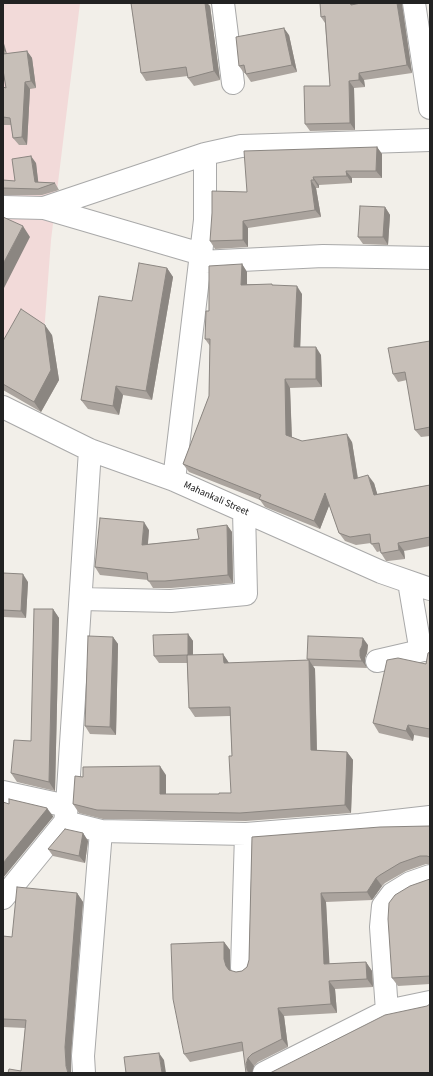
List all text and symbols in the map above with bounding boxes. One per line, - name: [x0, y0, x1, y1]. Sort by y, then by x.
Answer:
- street label: Mahankali Street: [181, 479, 251, 519]

